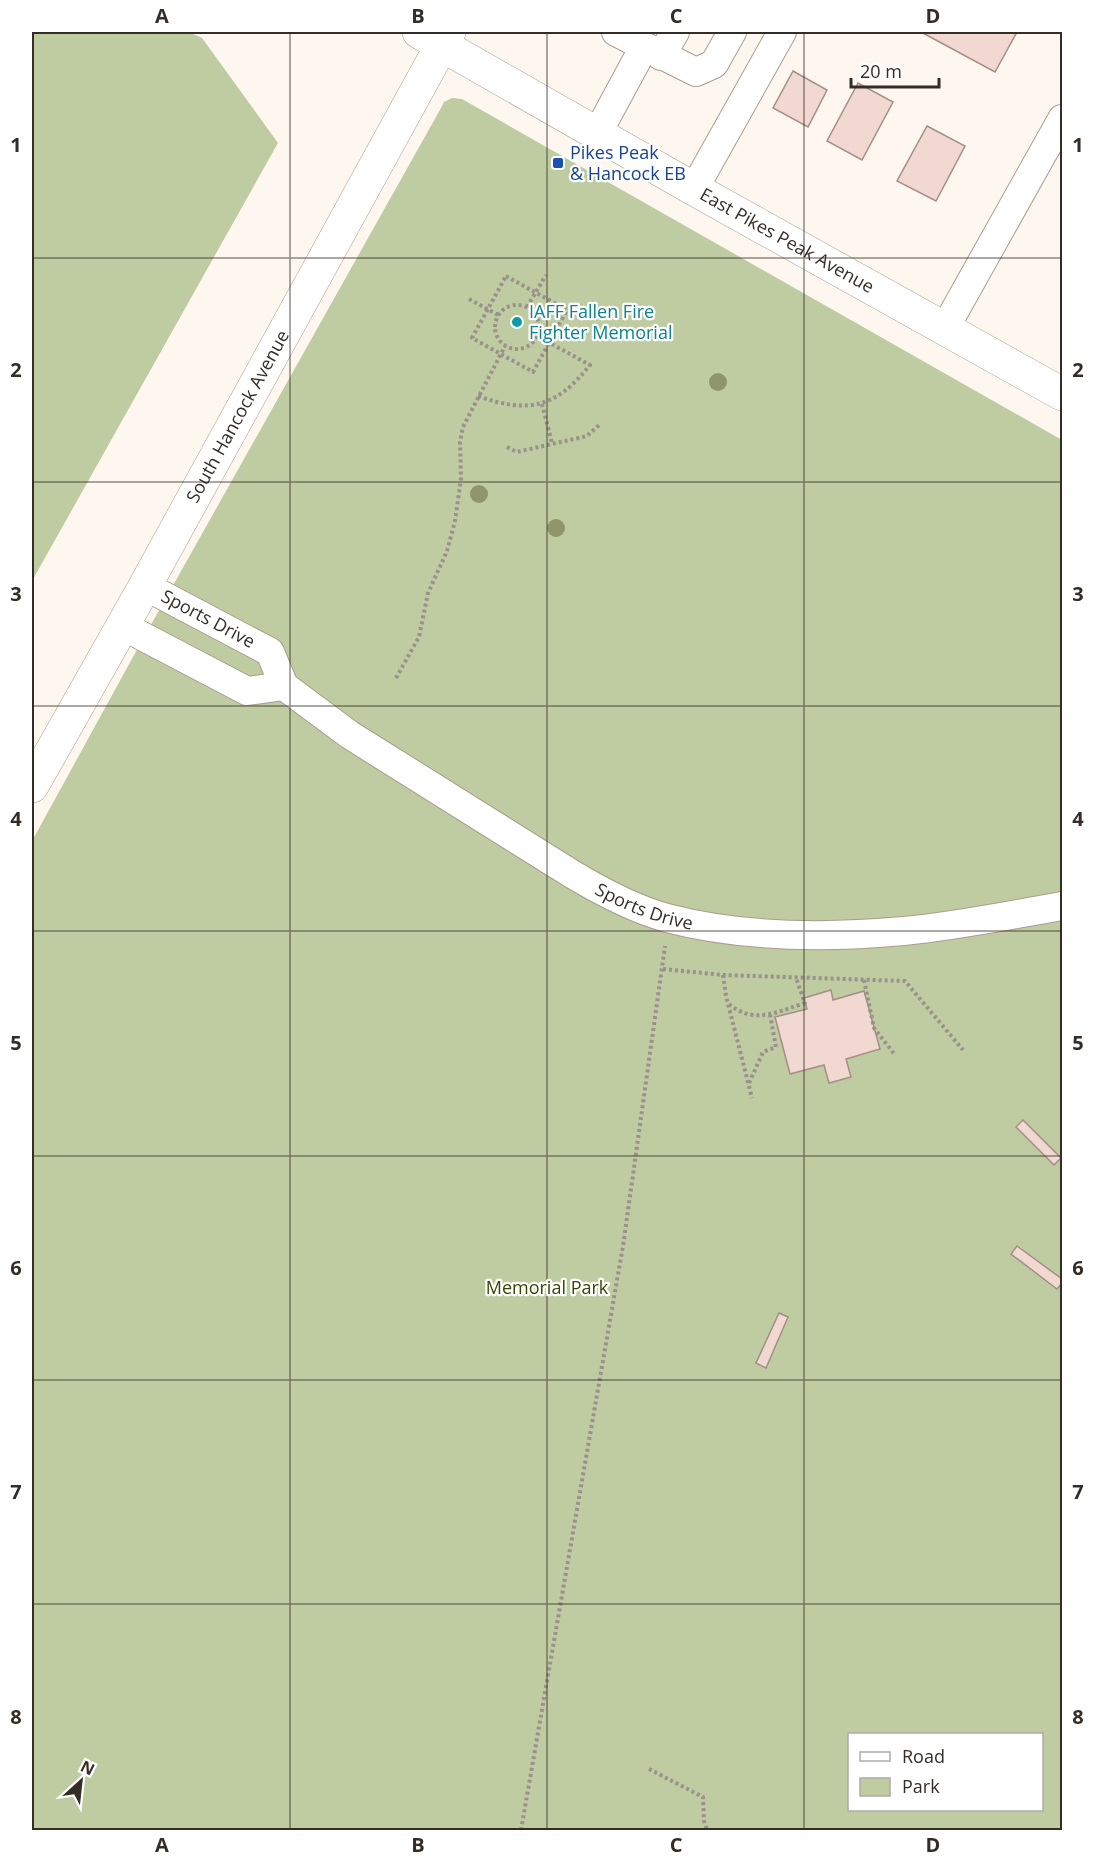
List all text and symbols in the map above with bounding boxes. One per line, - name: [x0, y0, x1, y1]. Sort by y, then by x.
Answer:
- text: A: [155, 2, 169, 29]
- text: B: [411, 2, 425, 29]
- text: C: [670, 2, 683, 29]
- text: D: [926, 2, 940, 29]
- scale bar: [851, 51, 940, 89]
- text: 20 m: [860, 59, 902, 83]
- text: 1: [10, 131, 22, 158]
- text: 1: [1072, 131, 1084, 158]
- place label: Pikes Peak & Hancock EB: [570, 140, 686, 185]
- marker: Pikes Peak & Hancock EB: [551, 156, 565, 170]
- street label: East Pikes Peak Avenue: [696, 182, 879, 298]
- place label: IAFF Fallen Fire Fighter Memorial: [529, 299, 672, 344]
- marker: IAFF Fallen Fire Fighter Memorial: [510, 315, 524, 329]
- street label: South Hancock Avenue: [180, 326, 294, 507]
- text: 2: [10, 356, 22, 383]
- text: 2: [1072, 356, 1084, 383]
- text: 3: [10, 580, 22, 607]
- text: 3: [1072, 580, 1084, 607]
- street label: Sports Drive: [157, 583, 259, 653]
- text: 4: [10, 805, 22, 832]
- text: 4: [1072, 805, 1084, 832]
- street label: Sports Drive: [591, 877, 695, 935]
- text: 5: [10, 1029, 22, 1056]
- text: 5: [1072, 1029, 1084, 1056]
- text: 6: [10, 1254, 22, 1281]
- text: 6: [1072, 1254, 1084, 1281]
- park label: Memorial Park: [486, 1275, 609, 1299]
- text: 7: [10, 1478, 22, 1505]
- text: 7: [1072, 1478, 1084, 1505]
- text: 8: [10, 1703, 22, 1730]
- text: 8: [1072, 1703, 1084, 1730]
- legend: [848, 1733, 1043, 1811]
- text: Road: [902, 1744, 945, 1768]
- north arrow: [51, 1751, 111, 1811]
- text: N: [77, 1755, 99, 1780]
- text: Park: [902, 1774, 940, 1798]
- text: A: [155, 1831, 169, 1858]
- text: B: [411, 1831, 425, 1858]
- text: C: [670, 1831, 683, 1858]
- text: D: [926, 1831, 940, 1858]

